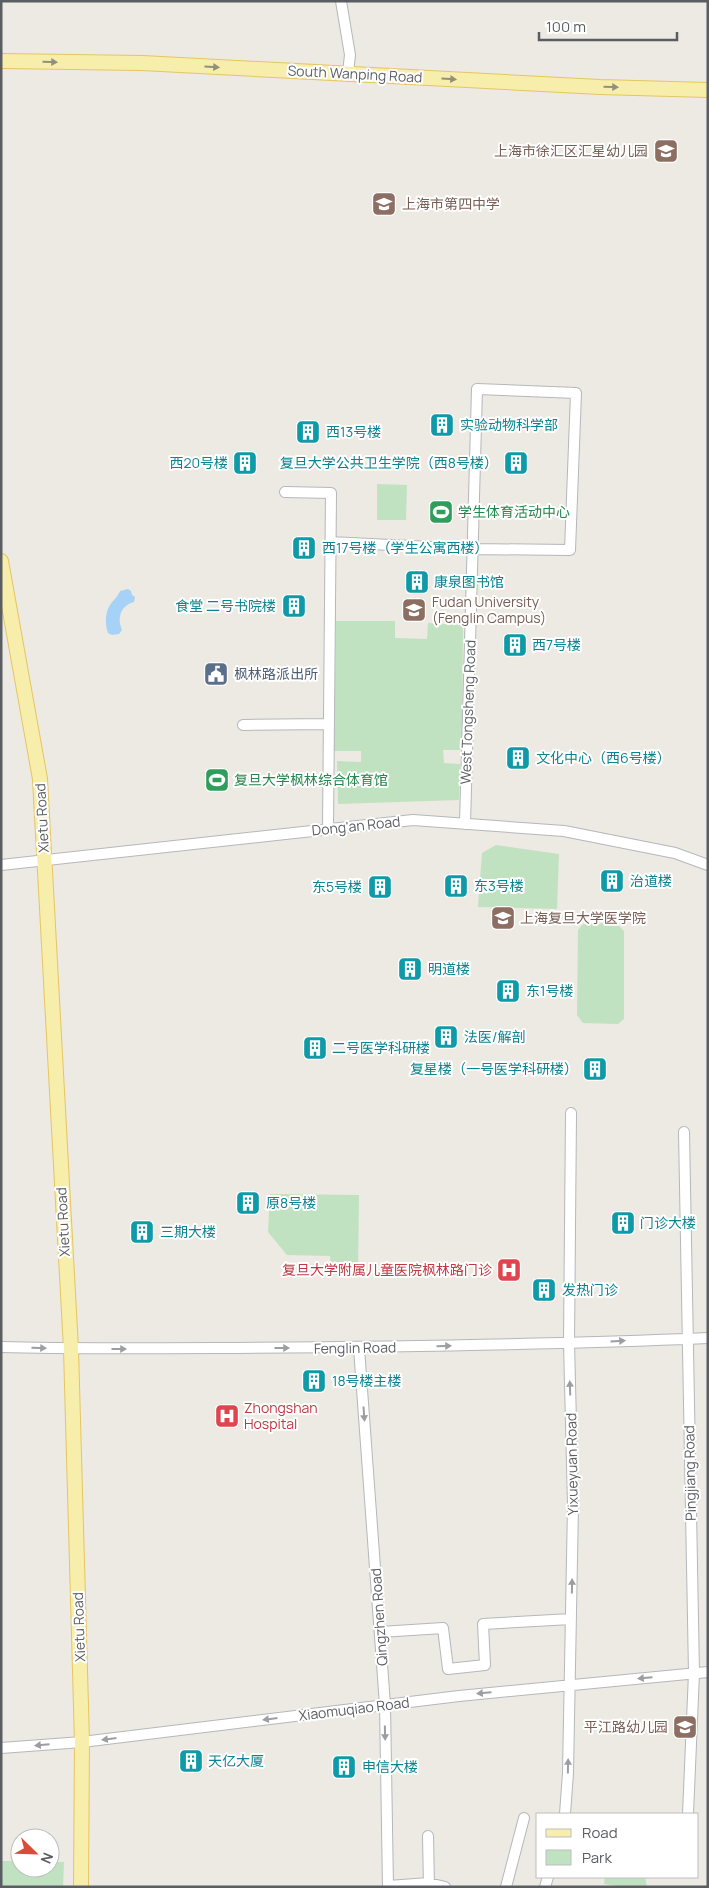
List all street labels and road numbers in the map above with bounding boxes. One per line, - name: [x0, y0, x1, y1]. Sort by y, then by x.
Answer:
- street label: South Wanping Road: [287, 60, 423, 87]
- street label: West Tongsheng Road: [455, 639, 480, 785]
- street label: Xietu Road: [30, 783, 53, 853]
- street label: Dong'an Road: [311, 811, 401, 840]
- street label: Xietu Road: [51, 1187, 74, 1257]
- street label: Fenglin Road: [314, 1337, 396, 1358]
- street label: Yixueyuan Road: [561, 1413, 582, 1515]
- street label: Pingjiang Road: [679, 1425, 700, 1521]
- street label: Qingzhen Road: [366, 1567, 391, 1667]
- street label: Xietu Road: [68, 1592, 89, 1662]
- street label: Xiaomuqiao Road: [297, 1692, 410, 1725]

